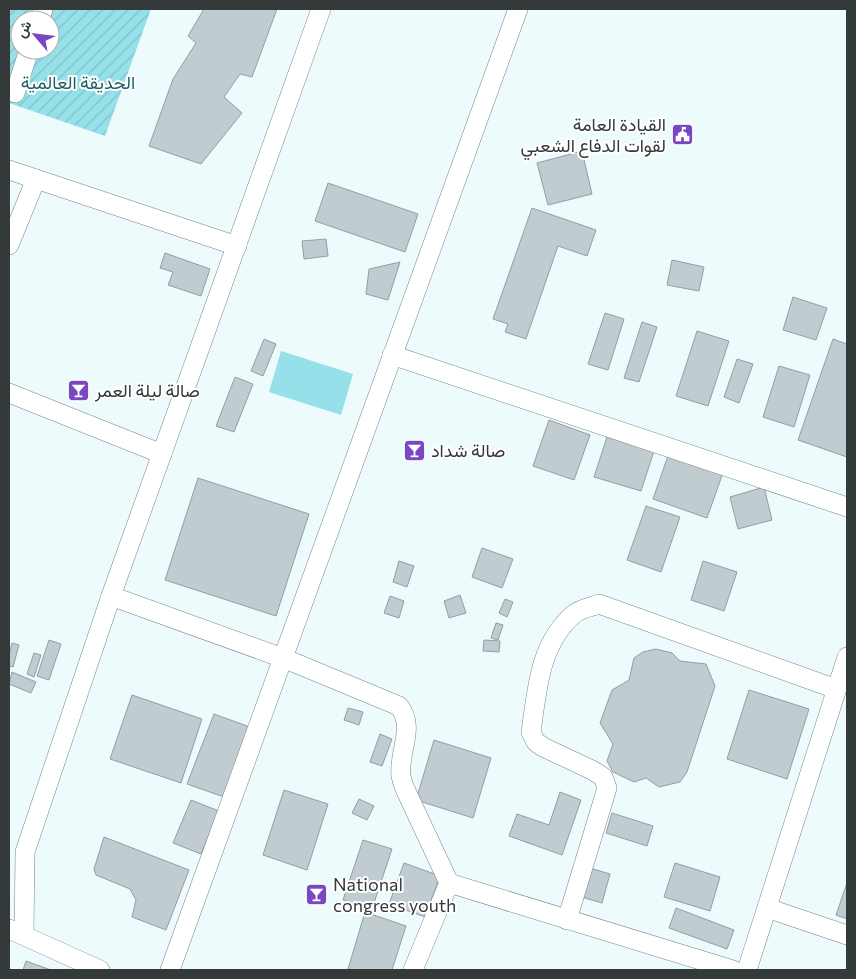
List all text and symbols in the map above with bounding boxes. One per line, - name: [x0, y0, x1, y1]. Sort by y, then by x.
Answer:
- north arrow: [10, 10, 60, 60]
- text: ش: [12, 17, 35, 41]
- park label: الحديقة العالمية: [21, 71, 135, 93]
- place label: القيادة العامة لقوات الدفاع الشعبي: [520, 113, 666, 161]
- public building icon: القيادة العامة لقوات الدفاع الشعبي: [670, 122, 694, 146]
- bar icon: صالة ليلة العمر: [67, 378, 91, 402]
- place label: صالة ليلة العمر: [94, 379, 200, 402]
- bar icon: صالة شداد: [403, 438, 427, 462]
- place label: صالة شداد: [431, 439, 505, 461]
- place label: National congress youth: [333, 873, 456, 916]
- bar icon: National congress youth: [305, 882, 329, 906]

